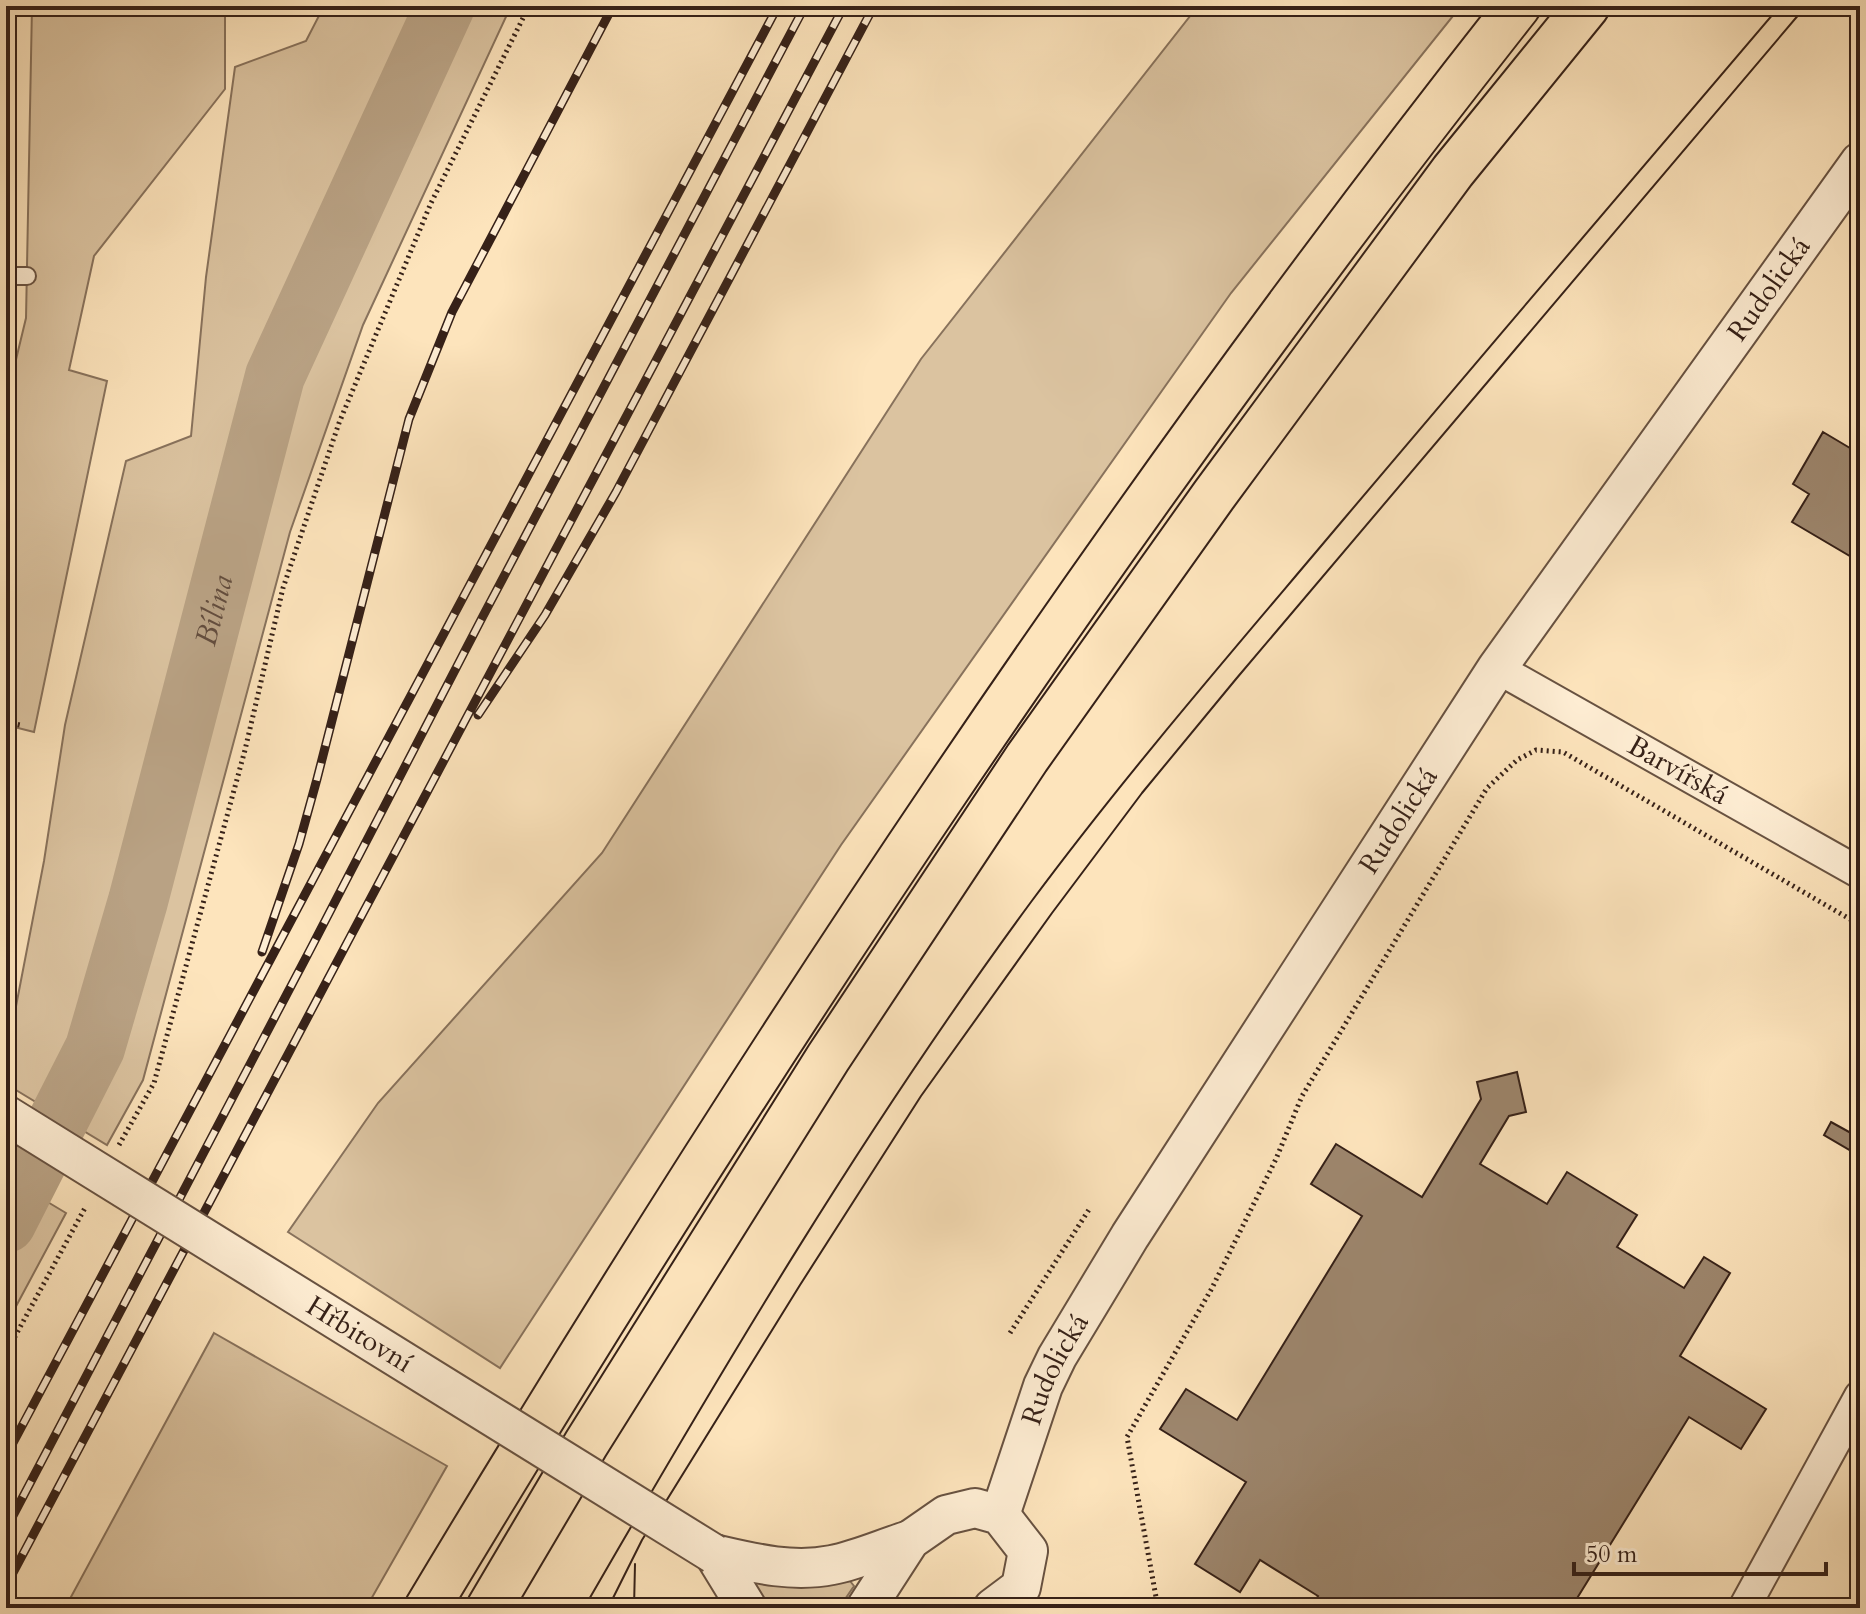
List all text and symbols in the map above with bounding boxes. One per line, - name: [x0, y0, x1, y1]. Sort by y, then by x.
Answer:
- street label: Rudolická: [1718, 229, 1819, 349]
- water label: Bílina: [185, 570, 243, 650]
- street label: Barvířská: [1621, 727, 1735, 814]
- street label: Rudolická: [1350, 760, 1447, 881]
- street label: Hřbitovní: [299, 1287, 420, 1382]
- street label: Rudolická: [1012, 1306, 1098, 1430]
- scale bar: [1574, 1526, 1826, 1576]
- text: 50 m: [1586, 1538, 1638, 1571]

